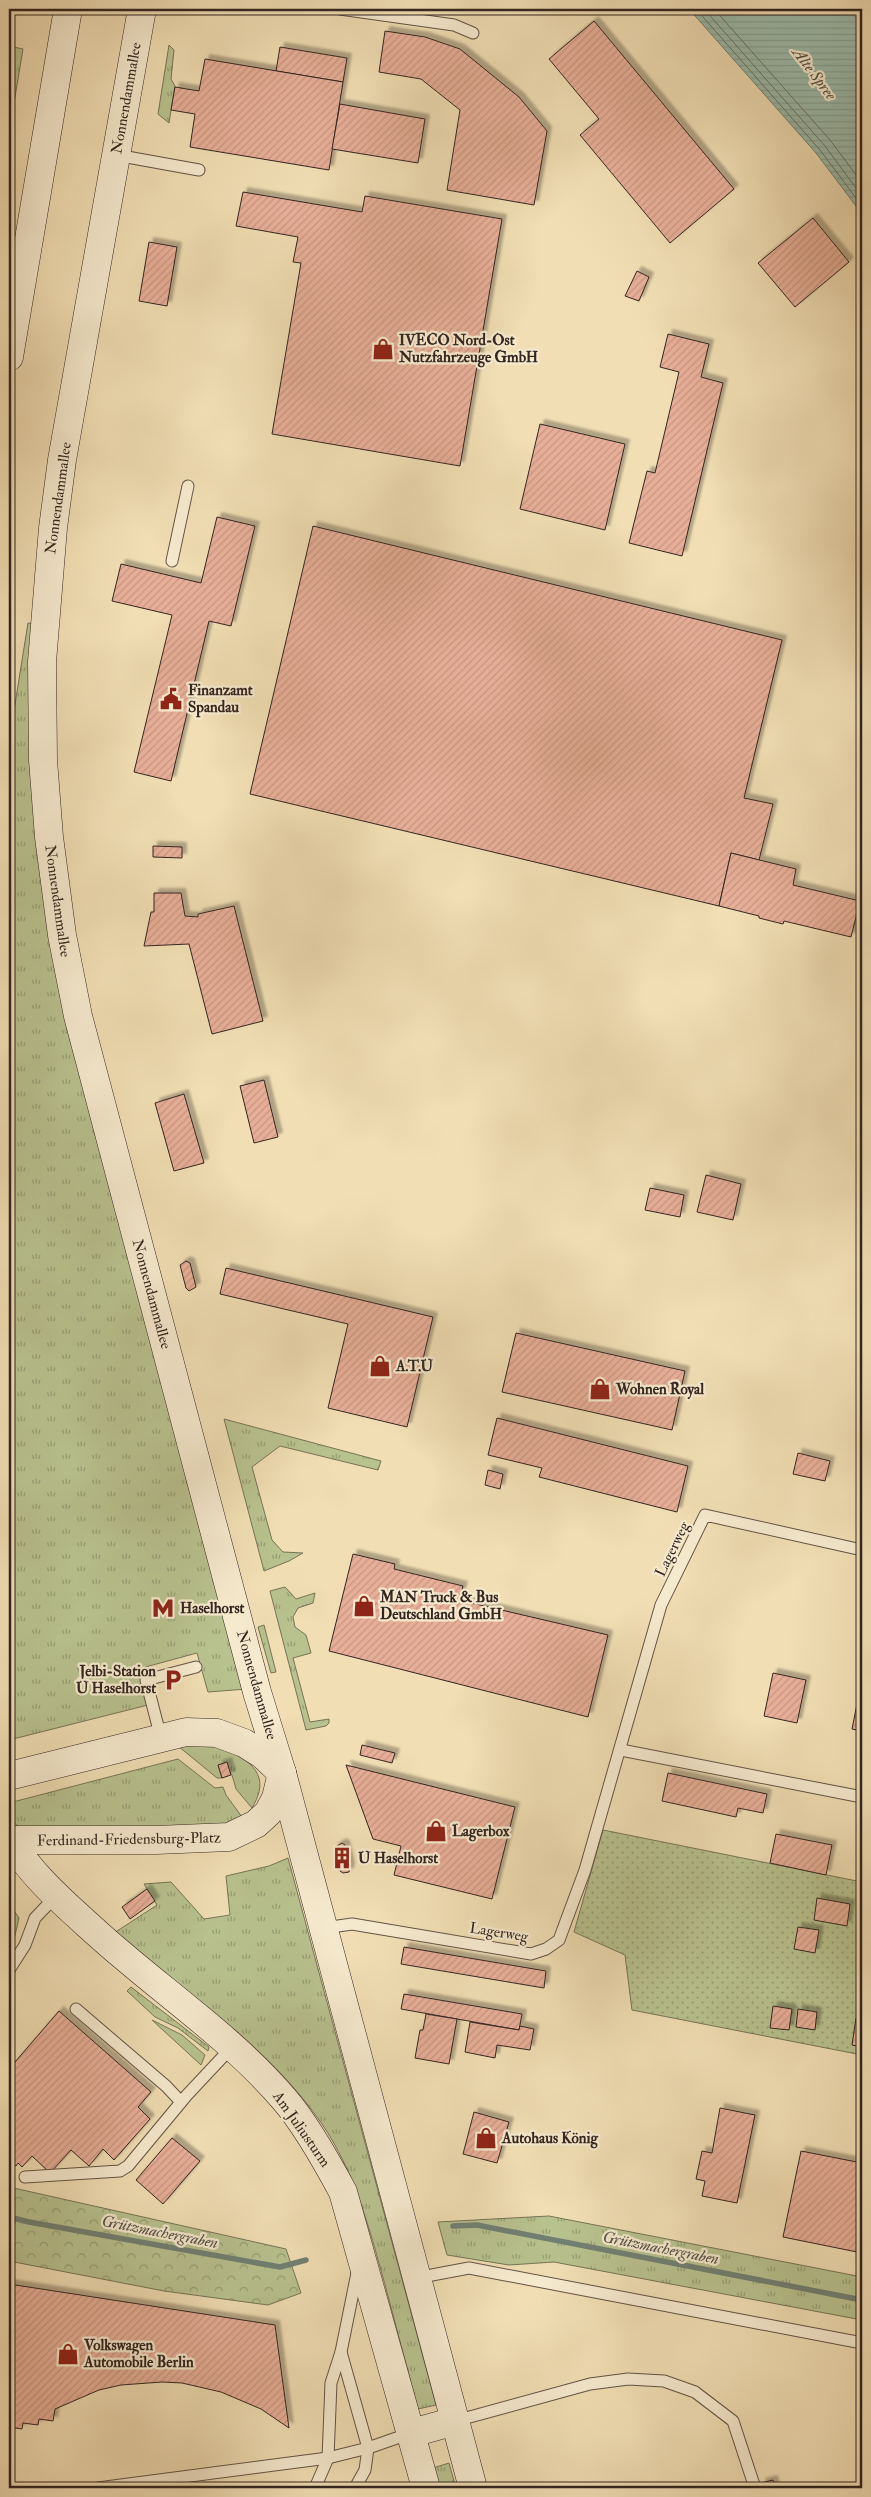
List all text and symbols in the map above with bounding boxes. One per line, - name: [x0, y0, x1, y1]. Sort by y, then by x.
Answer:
- street label: Nonnendammallee: [107, 41, 146, 155]
- water label: Alte Spree: [787, 42, 841, 105]
- place label: IVECO Nord-Ost Nutzfahrzeuge GmbH: [398, 331, 538, 368]
- shop icon: IVECO Nord-Ost Nutzfahrzeuge GmbH: [370, 336, 396, 362]
- street label: Nonnendammallee: [41, 441, 76, 555]
- place label: Finanzamt Spandau: [188, 681, 253, 718]
- public building icon: Finanzamt Spandau: [158, 686, 184, 712]
- street label: Nonnendammallee: [40, 844, 75, 958]
- street label: Nonnendammallee: [128, 1237, 175, 1351]
- shop icon: A.T.U: [367, 1353, 393, 1379]
- place label: A.T.U: [395, 1357, 434, 1376]
- shop icon: Wohnen Royal: [587, 1376, 613, 1402]
- place label: Wohnen Royal: [615, 1380, 704, 1400]
- street label: Lagerweg: [651, 1518, 694, 1580]
- place label: MAN Truck & Bus Deutschland GmbH: [379, 1588, 502, 1624]
- shop icon: MAN Truck & Bus Deutschland GmbH: [351, 1593, 377, 1619]
- metro station icon: Haselhorst: [150, 1595, 176, 1621]
- place label: Haselhorst: [180, 1599, 245, 1618]
- street label: Nonnendammallee: [232, 1628, 281, 1742]
- place label: Jelbi-Station U Haselhorst: [76, 1662, 156, 1698]
- parking icon: Jelbi-Station U Haselhorst: [160, 1667, 186, 1693]
- shop icon: Lagerbox: [423, 1818, 449, 1844]
- place label: Lagerbox: [452, 1822, 510, 1842]
- street label: Ferdinand-Friedensburg-Platz: [37, 1828, 221, 1851]
- building icon: U Haselhorst: [329, 1845, 355, 1871]
- place label: U Haselhorst: [358, 1849, 438, 1868]
- street label: Lagerweg: [468, 1918, 530, 1947]
- street label: Am Juliusturm: [267, 2087, 335, 2172]
- shop icon: Autohaus König: [473, 2125, 499, 2151]
- place label: Autohaus König: [501, 2129, 598, 2149]
- water label: Grützmachergraben: [100, 2211, 220, 2253]
- water label: Grützmachergraben: [601, 2227, 721, 2269]
- place label: Volkswagen Automobile Berlin: [83, 2336, 194, 2372]
- shop icon: Volkswagen Automobile Berlin: [55, 2341, 81, 2367]

